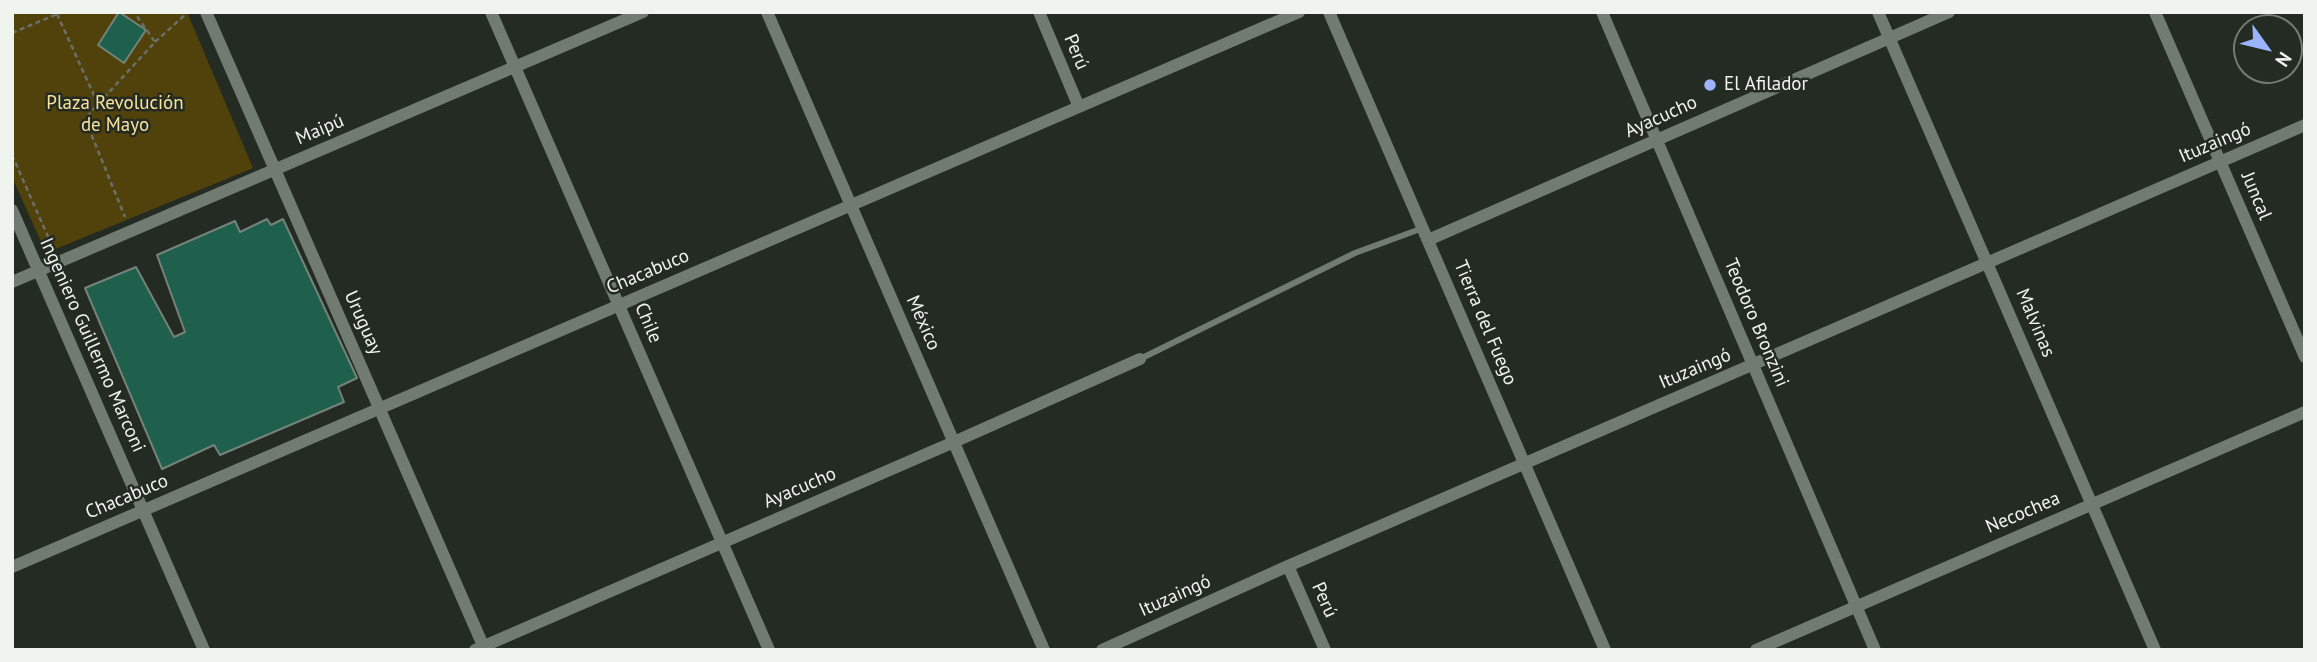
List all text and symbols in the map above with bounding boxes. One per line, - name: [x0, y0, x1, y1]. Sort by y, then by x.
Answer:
- north arrow: [2233, 14, 2303, 84]
- street label: Perú: [1058, 31, 1094, 73]
- text: N: [2270, 48, 2297, 72]
- place label: El Afilador: [1724, 74, 1808, 96]
- marker: El Afilador: [1702, 77, 1718, 93]
- street label: Ayacucho: [1621, 91, 1701, 143]
- park label: Plaza Revolución de Mayo: [46, 93, 184, 137]
- street label: Maipú: [293, 110, 347, 150]
- street label: Ituzaingó: [2176, 118, 2254, 168]
- street label: Juncal: [2236, 169, 2276, 223]
- street label: Ingeniero Guillermo Marconi: [34, 234, 150, 456]
- street label: Chacabuco: [603, 244, 693, 300]
- street label: Teodoro Bronzini: [1719, 255, 1793, 391]
- street label: Tierra del Fuego: [1449, 257, 1521, 389]
- street label: Malvinas: [2010, 285, 2060, 361]
- street label: Uruguay: [339, 287, 387, 359]
- street label: México: [901, 292, 945, 354]
- street label: Chile: [629, 299, 667, 347]
- street label: Ituzaingó: [1656, 344, 1734, 394]
- street label: Ayacucho: [760, 463, 840, 513]
- street label: Chacabuco: [82, 469, 172, 525]
- street label: Necochea: [1982, 487, 2064, 539]
- street label: Ituzaingó: [1136, 570, 1214, 622]
- street label: Perú: [1306, 579, 1342, 621]

